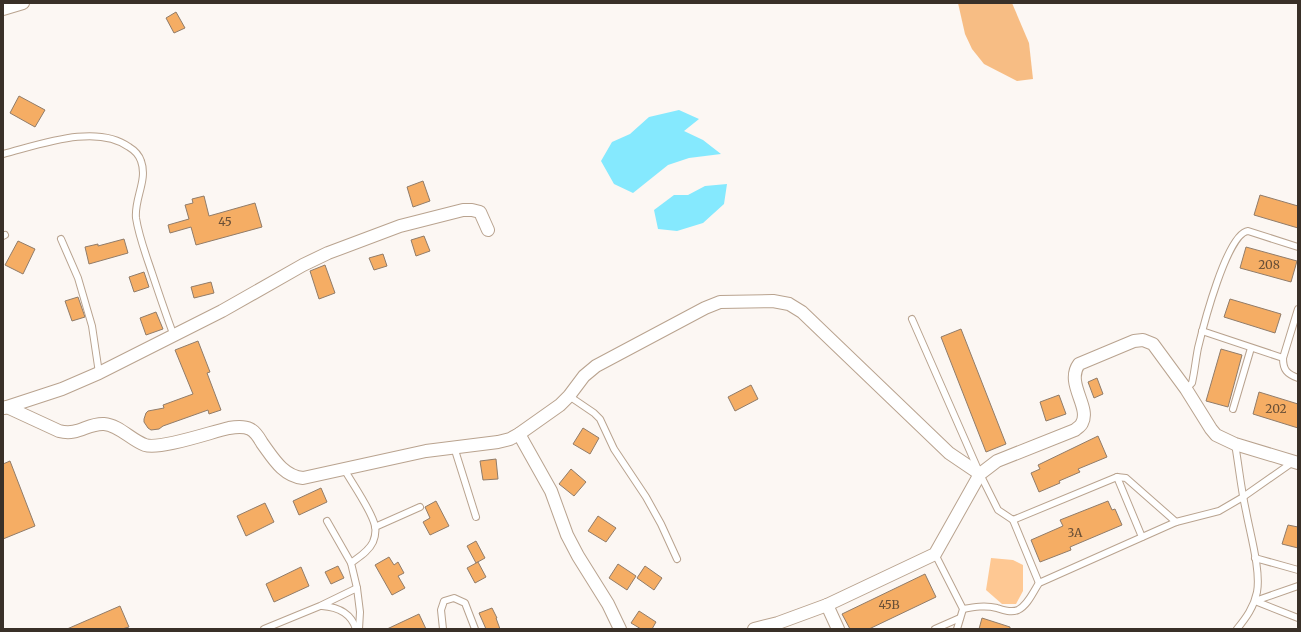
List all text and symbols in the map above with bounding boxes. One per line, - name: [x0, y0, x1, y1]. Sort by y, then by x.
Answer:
- house number: 45: [218, 214, 232, 229]
- house number: 208: [1258, 257, 1280, 272]
- house number: 202: [1265, 401, 1287, 416]
- house number: 3А: [1067, 525, 1083, 540]
- house number: 45В: [878, 597, 900, 612]

